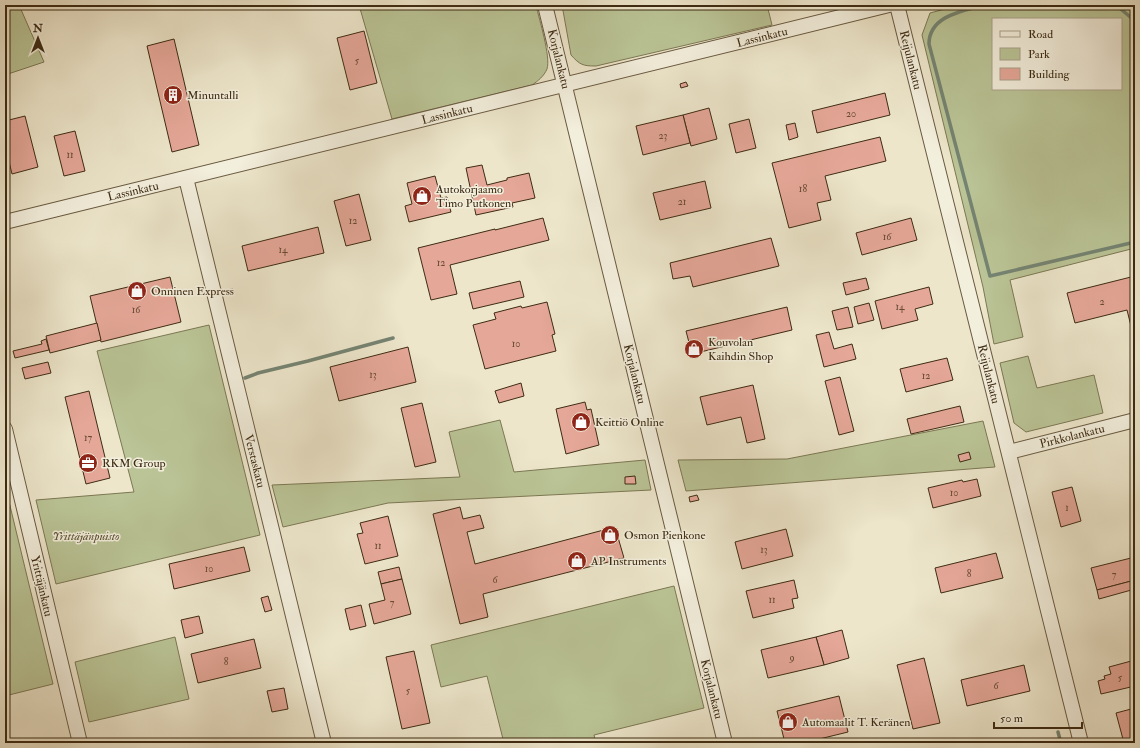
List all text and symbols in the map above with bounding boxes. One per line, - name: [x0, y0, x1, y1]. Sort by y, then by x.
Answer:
- north arrow: [18, 18, 58, 58]
- legend: [992, 18, 1122, 90]
- text: N: [32, 22, 44, 35]
- street label: Lassinkatu: [735, 24, 789, 51]
- text: Road: [1028, 27, 1053, 42]
- street label: Korjalankatu: [544, 28, 573, 91]
- street label: Reijulankatu: [896, 29, 925, 91]
- text: Park: [1028, 47, 1050, 62]
- house number: 5: [355, 55, 360, 67]
- text: Building: [1028, 67, 1071, 82]
- building icon: Minuntalli: [162, 84, 184, 106]
- place label: Minuntalli: [187, 88, 238, 103]
- street label: Lassinkatu: [420, 101, 474, 128]
- house number: 20: [846, 108, 856, 120]
- house number: 23: [659, 130, 668, 142]
- house number: 11: [66, 149, 74, 161]
- street label: Lassinkatu: [106, 178, 160, 205]
- place label: Autokorjaamo Timo Putkonen: [435, 182, 511, 211]
- house number: 18: [799, 183, 807, 195]
- shop icon: Autokorjaamo Timo Putkonen: [411, 185, 433, 207]
- house number: 21: [678, 196, 687, 208]
- house number: 12: [349, 215, 357, 227]
- house number: 16: [883, 231, 892, 243]
- house number: 14: [279, 244, 288, 256]
- house number: 12: [437, 257, 445, 269]
- shop icon: Onninen Express: [126, 280, 148, 302]
- place label: Onninen Express: [151, 284, 234, 299]
- house number: 2: [1099, 296, 1105, 308]
- house number: 14: [896, 301, 905, 313]
- house number: 16: [132, 304, 141, 316]
- place label: Kouvolan Kaihdin Shop: [708, 335, 773, 364]
- house number: 10: [512, 338, 520, 350]
- shop icon: Kouvolan Kaihdin Shop: [683, 338, 705, 360]
- street label: Korjalankatu: [620, 343, 649, 406]
- street label: Reijulankatu: [974, 343, 1003, 405]
- house number: 13: [369, 369, 377, 381]
- house number: 12: [922, 370, 930, 382]
- shop icon: Keittiö Online: [570, 411, 592, 433]
- place label: Keittiö Online: [595, 415, 664, 430]
- street label: Pirkkolankatu: [1038, 421, 1106, 452]
- house number: 17: [84, 432, 92, 444]
- street label: Verstaskatu: [241, 433, 268, 489]
- office icon: RKM Group: [77, 452, 99, 474]
- place label: RKM Group: [102, 456, 166, 471]
- house number: 10: [950, 487, 958, 499]
- house number: 1: [1065, 502, 1069, 514]
- shop icon: Osmon Pienkone: [599, 524, 621, 546]
- place label: Osmon Pienkone: [624, 528, 705, 543]
- park label: Yrittäjänpuisto: [53, 529, 119, 544]
- house number: 11: [374, 540, 382, 552]
- house number: 13: [760, 544, 768, 556]
- shop icon: AP Instruments: [566, 550, 588, 572]
- street label: Yrittäjänkatu: [27, 554, 56, 618]
- place label: AP Instruments: [590, 554, 666, 569]
- house number: 10: [205, 563, 213, 575]
- house number: 8: [967, 568, 972, 580]
- house number: 7: [1112, 569, 1117, 581]
- house number: 6: [492, 574, 498, 586]
- house number: 11: [768, 594, 776, 606]
- house number: 7: [390, 597, 395, 609]
- house number: 9: [788, 652, 795, 664]
- house number: 8: [224, 656, 229, 668]
- street label: Korjalankatu: [697, 658, 726, 721]
- house number: 5: [1118, 672, 1123, 684]
- house number: 6: [993, 680, 999, 692]
- house number: 5: [406, 685, 411, 697]
- scale bar: [994, 704, 1082, 730]
- shop icon: Automaalit T. Keränen: [777, 711, 799, 733]
- text: 50 m: [1000, 711, 1024, 726]
- place label: Automaalit T. Keränen: [801, 715, 910, 730]

